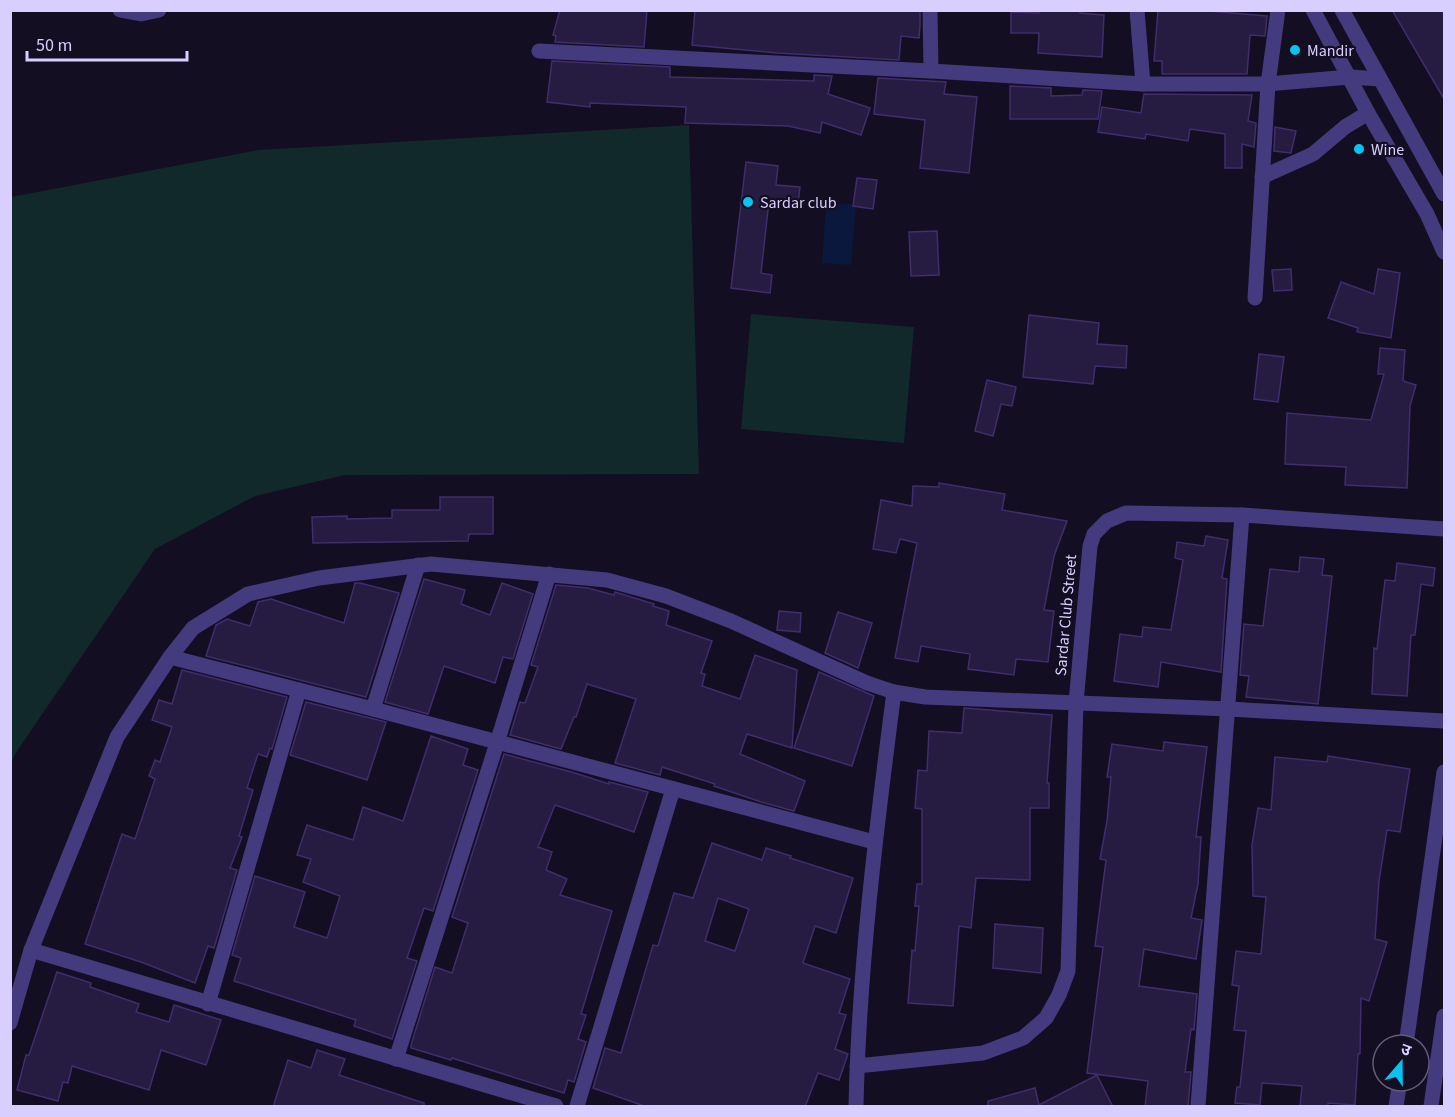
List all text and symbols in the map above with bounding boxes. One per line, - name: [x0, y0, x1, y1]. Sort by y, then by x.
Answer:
- scale bar: [27, 24, 188, 62]
- text: 50 m: [36, 33, 72, 58]
- place label: Mandir: [1307, 40, 1354, 62]
- marker: Mandir: [1288, 43, 1302, 57]
- place label: Wine: [1371, 139, 1404, 161]
- marker: Wine: [1352, 142, 1366, 156]
- place label: Sardar club: [760, 192, 837, 214]
- marker: Sardar club: [741, 195, 755, 209]
- street label: Sardar Club Street: [1050, 553, 1082, 677]
- north arrow: [1371, 1033, 1431, 1093]
- text: उ: [1398, 1038, 1415, 1062]

